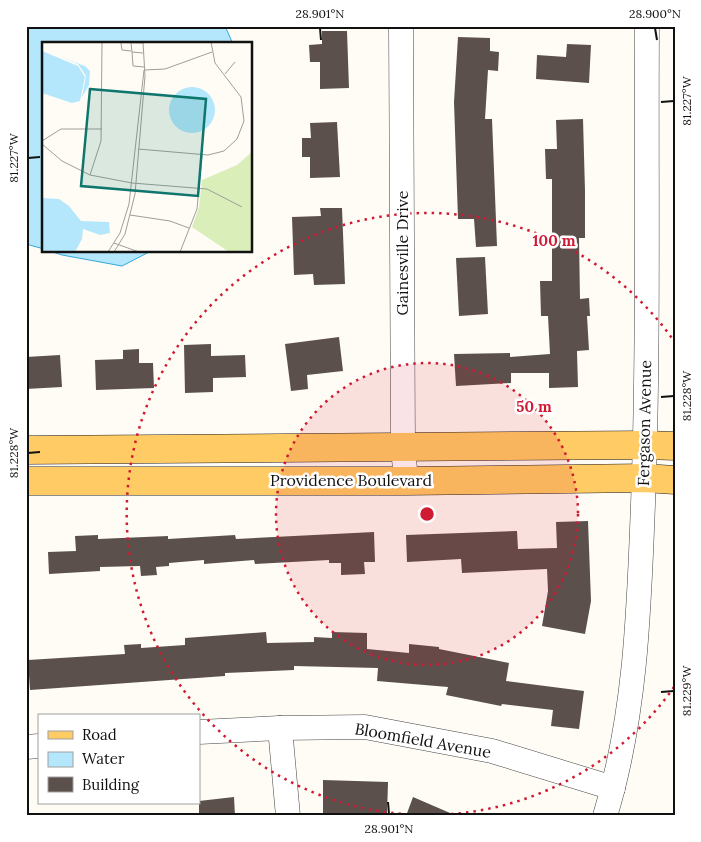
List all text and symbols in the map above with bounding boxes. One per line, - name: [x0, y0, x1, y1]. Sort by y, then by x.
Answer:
- text: 28.901°N: [296, 6, 344, 21]
- text: 28.900°N: [629, 6, 681, 21]
- inset map: [42, 42, 252, 252]
- text: 81.227°W: [679, 75, 694, 126]
- text: 81.227°W: [6, 132, 21, 183]
- street label: Gainesville Drive: [392, 190, 412, 315]
- text: 100 m: [533, 231, 576, 250]
- street label: Fergason Avenue: [633, 359, 655, 486]
- text: 81.228°W: [679, 370, 694, 421]
- text: 50 m: [516, 397, 552, 416]
- text: 81.228°W: [6, 427, 21, 478]
- street label: Providence Boulevard: [270, 470, 432, 490]
- centre of rings: [418, 505, 436, 523]
- text: 81.229°W: [679, 665, 694, 716]
- legend: [38, 714, 200, 804]
- street label: Bloomfield Avenue: [353, 718, 493, 762]
- text: Road: [82, 725, 117, 744]
- text: Water: [82, 749, 125, 768]
- text: Building: [82, 775, 140, 794]
- text: 28.901°N: [365, 821, 413, 836]

